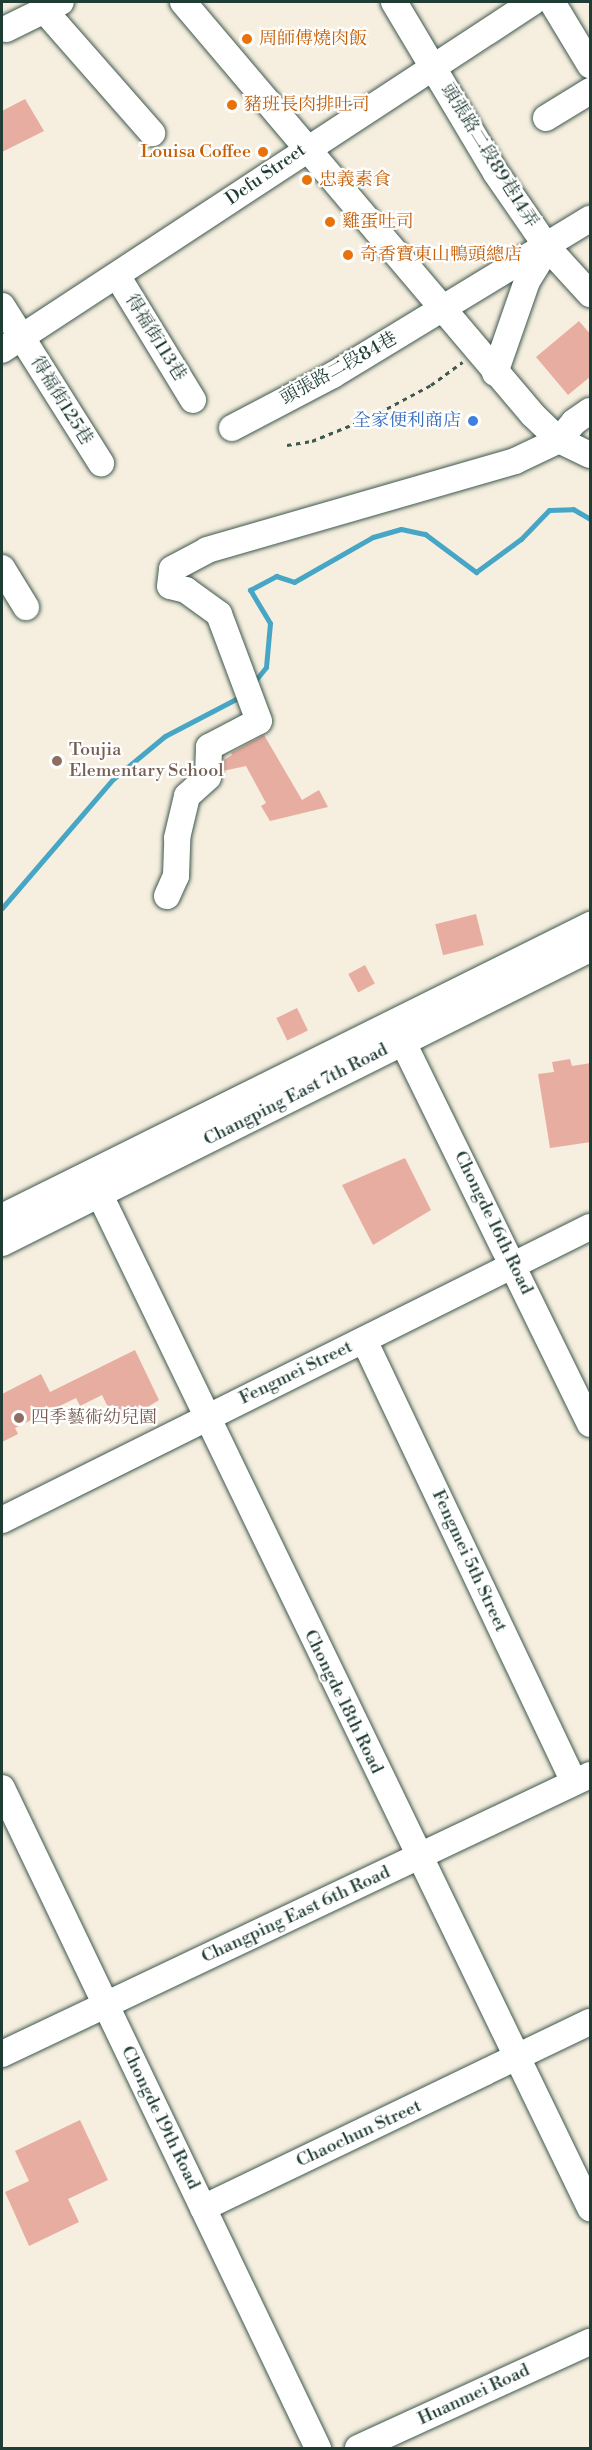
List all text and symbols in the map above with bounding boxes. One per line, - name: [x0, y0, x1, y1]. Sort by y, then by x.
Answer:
- place label: 周師傅燒肉飯: [259, 28, 367, 50]
- marker: 周師傅燒肉飯: [240, 32, 254, 46]
- street label: 頭張路二段89巷14弄: [436, 80, 542, 232]
- place label: 豬班長肉排吐司: [244, 94, 370, 116]
- marker: 豬班長肉排吐司: [225, 98, 239, 112]
- street label: Defu Street: [222, 140, 310, 210]
- place label: Louisa Coffee: [140, 141, 251, 163]
- marker: Louisa Coffee: [256, 145, 270, 159]
- place label: 忠義素食: [319, 169, 391, 191]
- marker: 忠義素食: [300, 173, 314, 187]
- place label: 雞蛋吐司: [342, 211, 414, 233]
- marker: 雞蛋吐司: [323, 215, 337, 229]
- place label: 奇香寶東山鴨頭總店: [360, 244, 522, 266]
- marker: 奇香寶東山鴨頭總店: [341, 248, 355, 262]
- street label: 得福街113巷: [120, 291, 190, 385]
- street label: 頭張路二段84巷: [277, 328, 401, 410]
- street label: 得福街125巷: [25, 353, 97, 449]
- place label: 全家便利商店: [353, 410, 461, 432]
- marker: 全家便利商店: [466, 414, 480, 428]
- place label: Toujia Elementary School: [69, 740, 224, 783]
- marker: Toujia Elementary School: [50, 754, 64, 768]
- street label: Changping East 7th Road: [200, 1039, 392, 1151]
- street label: Chongde 16th Road: [449, 1148, 537, 1298]
- street label: Fengmei Street: [236, 1336, 356, 1410]
- place label: 四季藝術幼兒園: [31, 1407, 157, 1429]
- marker: 四季藝術幼兒園: [12, 1411, 26, 1425]
- street label: Fengmei 5th Street: [427, 1487, 511, 1635]
- street label: Chongde 18th Road: [299, 1626, 387, 1778]
- street label: Changping East 6th Road: [198, 1862, 394, 1968]
- street label: Chongde 19th Road: [116, 2043, 204, 2193]
- street label: Chaochun Street: [293, 2096, 425, 2172]
- street label: Huanmei Road: [415, 2360, 533, 2430]

